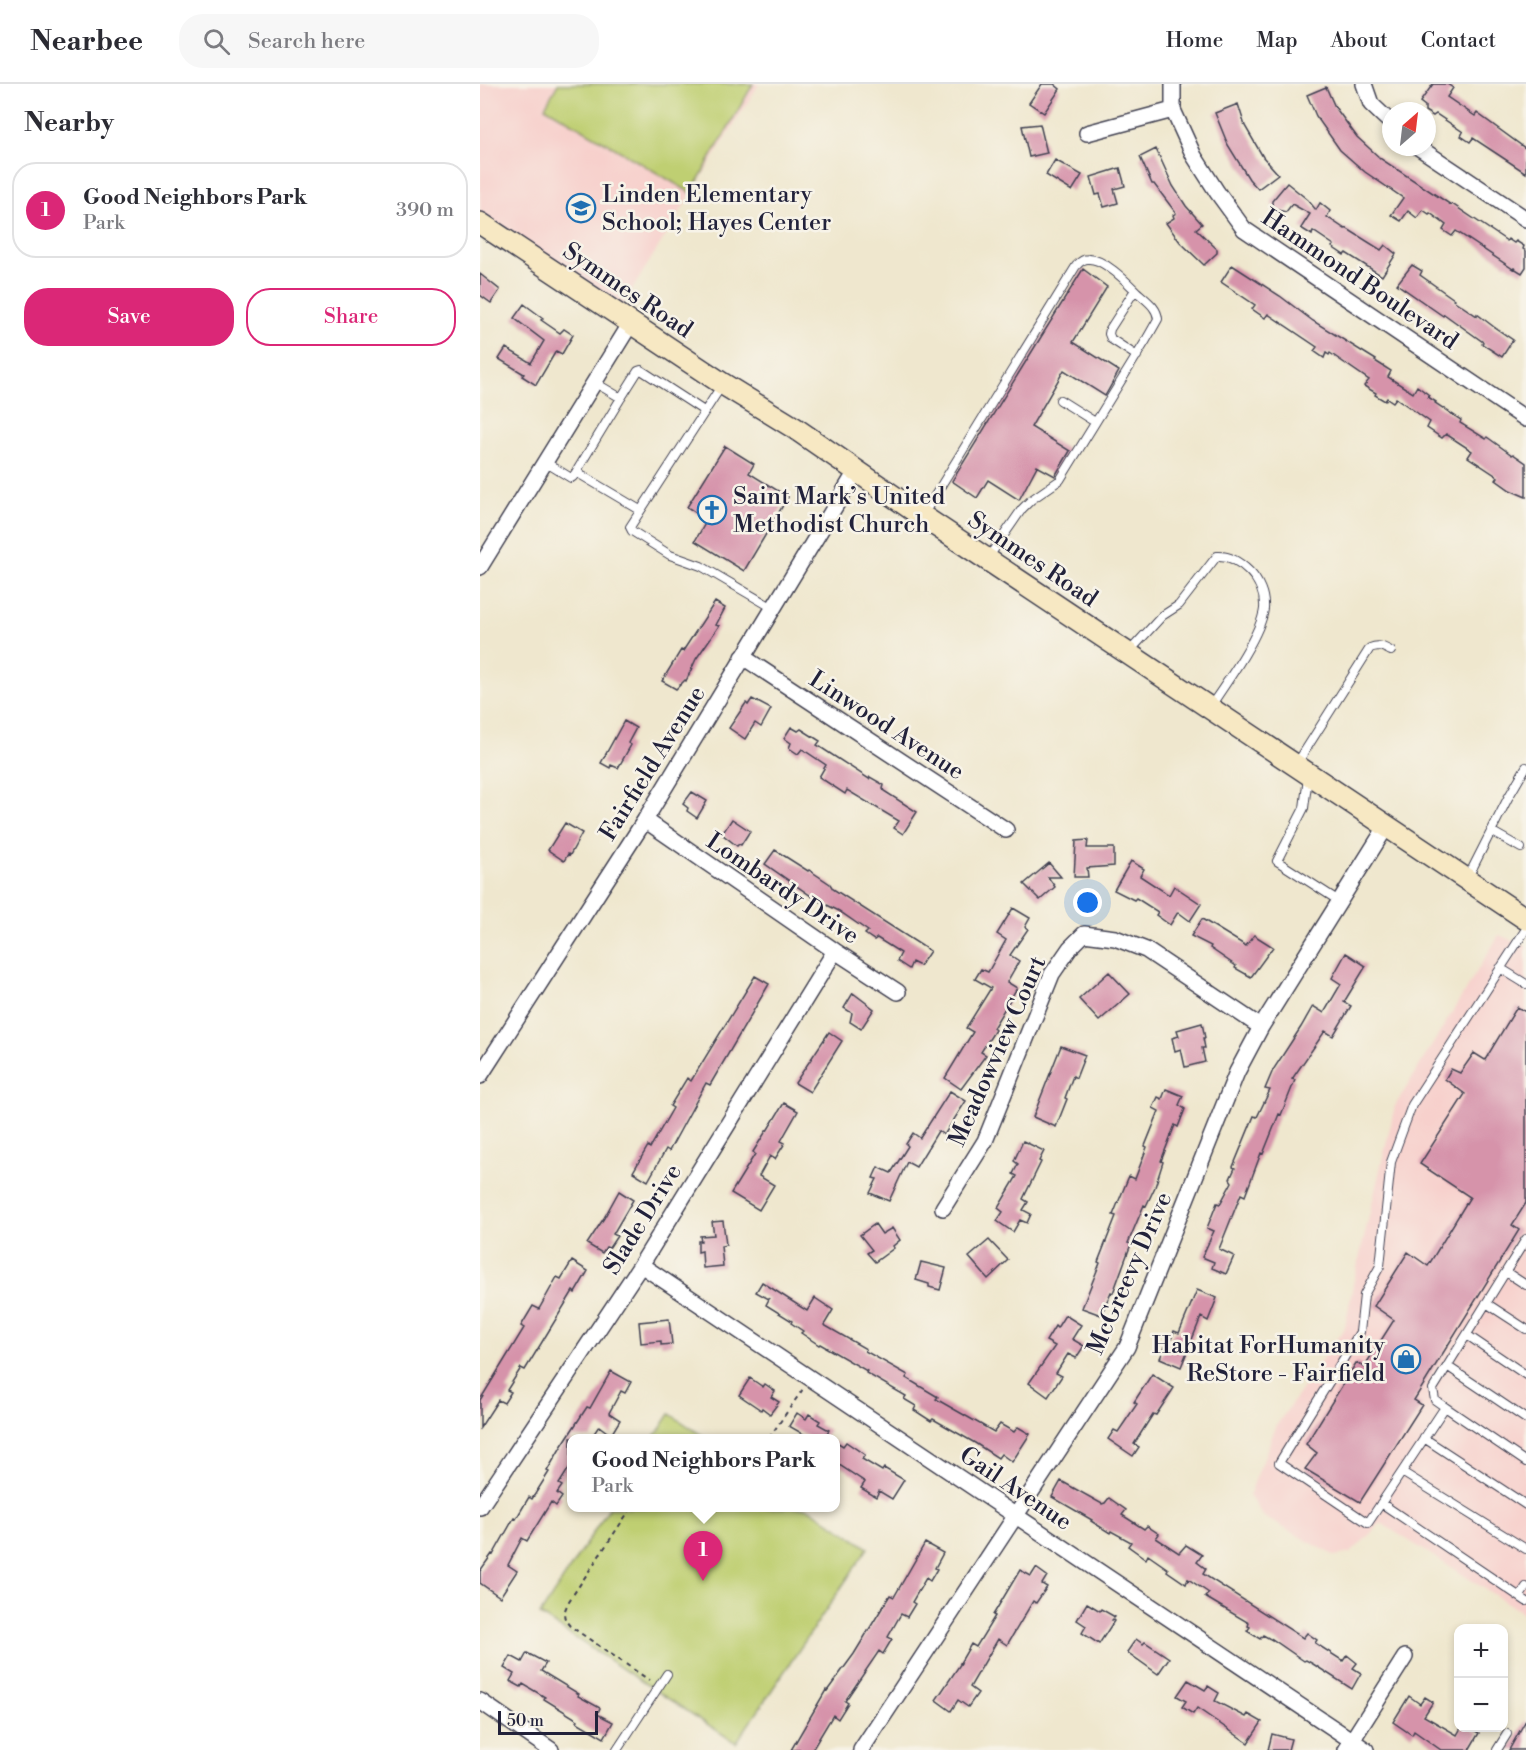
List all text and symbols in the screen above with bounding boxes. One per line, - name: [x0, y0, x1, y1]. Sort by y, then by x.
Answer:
- search box: [179, 14, 599, 68]
- text: Nearbee: [30, 24, 143, 59]
- icon: search: [200, 25, 233, 58]
- text: Search here: [248, 28, 365, 55]
- text: Home: [1166, 28, 1223, 54]
- text: Map: [1256, 28, 1298, 54]
- text: About: [1331, 28, 1388, 54]
- text: Contact: [1421, 28, 1496, 54]
- north arrow: [1382, 102, 1436, 156]
- text: Nearby: [24, 107, 114, 139]
- place label: Linden Elementary School; Hayes Center: [602, 180, 832, 238]
- text: Good Neighbors Park: [83, 184, 307, 211]
- school or university icon: Linden Elementary School; Hayes Center: [565, 192, 597, 224]
- text: 1: [41, 198, 50, 223]
- text: 390 m: [396, 198, 454, 223]
- street label: Hammond Boulevard: [1255, 203, 1464, 357]
- text: Park: [83, 211, 125, 236]
- street label: Symmes Road: [557, 236, 698, 346]
- button: Save: [24, 288, 234, 346]
- button: Share: [246, 288, 456, 346]
- place label: Saint Mark’s United Methodist Church: [733, 482, 945, 540]
- church icon: Saint Mark’s United Methodist Church: [696, 494, 728, 526]
- street label: Symmes Road: [962, 505, 1103, 615]
- street label: Linwood Avenue: [803, 665, 970, 787]
- street label: Fairfield Avenue: [593, 681, 712, 846]
- street label: Lombardy Drive: [700, 827, 865, 951]
- your location: [1073, 888, 1102, 917]
- street label: Meadowview Court: [942, 951, 1054, 1151]
- street label: Slade Drive: [597, 1159, 689, 1280]
- street label: McGreevy Drive: [1081, 1187, 1179, 1359]
- place label: Habitat ForHumanity ReStore - Fairfield: [1152, 1331, 1385, 1389]
- shop icon: Habitat ForHumanity ReStore - Fairfield: [1390, 1343, 1422, 1375]
- popup: [567, 1434, 840, 1512]
- street label: Gail Avenue: [954, 1440, 1077, 1537]
- text: Good Neighbors Park: [591, 1447, 816, 1474]
- text: Park: [591, 1474, 633, 1499]
- pin: 1: [684, 1532, 722, 1581]
- map controls: [1454, 1624, 1508, 1732]
- button: +: [1454, 1624, 1508, 1678]
- button: −: [1454, 1678, 1508, 1732]
- scale bar: [498, 1708, 598, 1736]
- text: 50 m: [507, 1711, 544, 1731]

